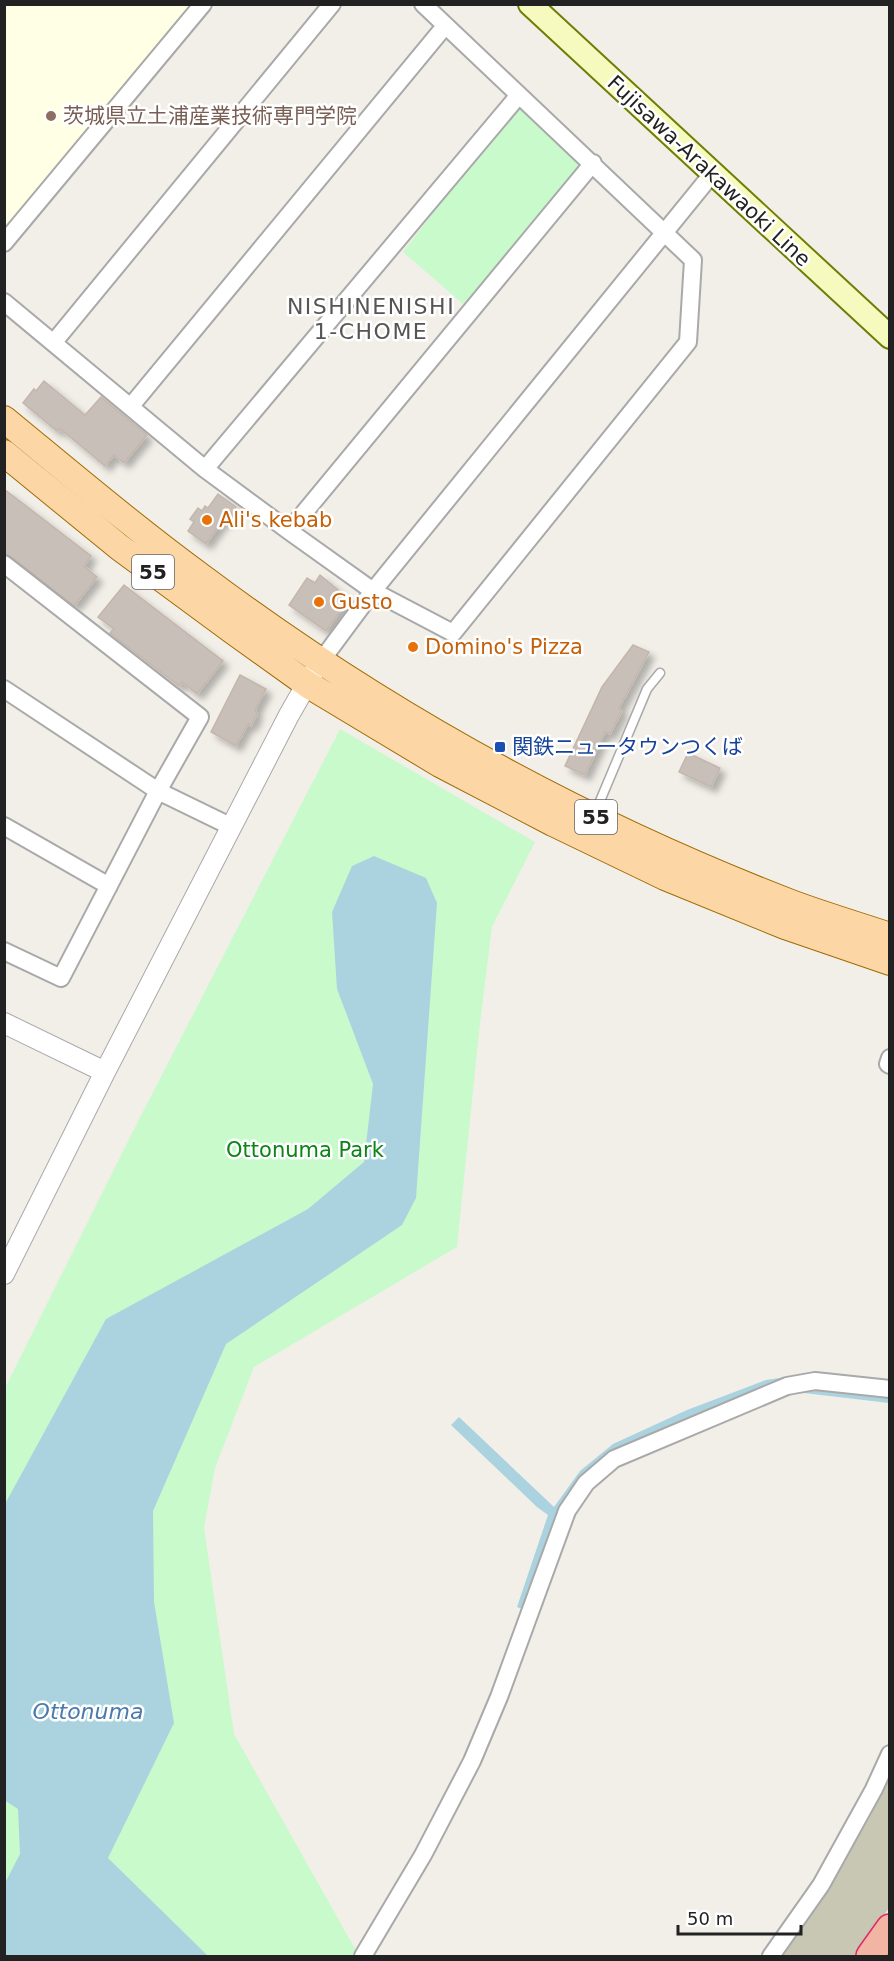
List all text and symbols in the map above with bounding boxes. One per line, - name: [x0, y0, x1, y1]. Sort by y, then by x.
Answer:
- street label: Fujisawa-Arakawaoki Line: [603, 71, 815, 271]
- place label: 茨城県立土浦産業技術専門学院: [63, 104, 357, 128]
- marker: 茨城県立土浦産業技術専門学院: [44, 109, 58, 123]
- district label: NISHINENISHI 1-CHOME: [287, 294, 455, 344]
- place label: Ali's kebab: [219, 508, 332, 532]
- marker: Ali's kebab: [200, 513, 214, 527]
- road number: 55: [132, 555, 174, 589]
- place label: Gusto: [331, 590, 393, 614]
- marker: Gusto: [312, 595, 326, 609]
- place label: Domino's Pizza: [425, 635, 583, 659]
- marker: Domino's Pizza: [406, 640, 420, 654]
- place label: 関鉄ニュータウンつくば: [512, 735, 743, 759]
- marker: 関鉄ニュータウンつくば: [493, 740, 507, 754]
- road number: 55: [575, 800, 617, 834]
- park label: Ottonuma Park: [226, 1138, 385, 1162]
- water label: Ottonuma: [33, 1699, 143, 1724]
- scale bar: [678, 1898, 801, 1936]
- text: 50 m: [687, 1908, 733, 1929]

